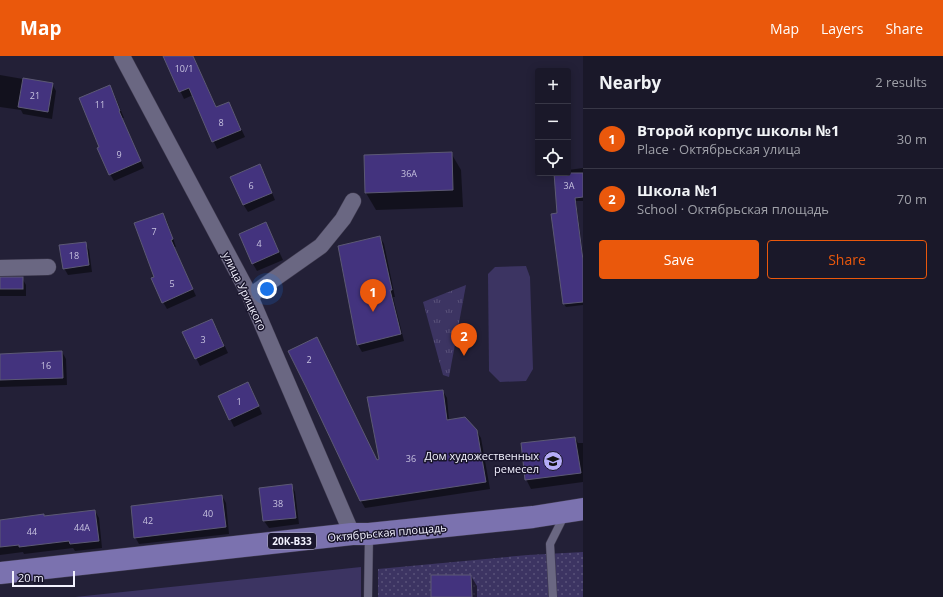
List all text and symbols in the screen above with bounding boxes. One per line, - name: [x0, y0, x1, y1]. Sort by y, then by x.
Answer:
- text: Map: [20, 15, 61, 41]
- text: Map: [770, 19, 799, 38]
- text: Layers: [821, 19, 863, 38]
- text: Share: [885, 19, 923, 38]
- house number: 10/1: [175, 62, 193, 75]
- map controls: [535, 68, 571, 176]
- button: +: [535, 68, 571, 104]
- text: Nearby: [599, 71, 661, 94]
- text: 2 results: [875, 73, 927, 91]
- house number: 21: [30, 89, 40, 102]
- house number: 11: [95, 98, 105, 111]
- button: −: [535, 104, 571, 140]
- house number: 8: [218, 116, 224, 129]
- text: Второй корпус школы №1: [637, 120, 840, 140]
- text: 1: [608, 130, 616, 148]
- text: 30 m: [897, 130, 927, 148]
- button: locate: [535, 140, 571, 176]
- text: Place · Октябрьская улица: [637, 140, 801, 158]
- house number: 9: [116, 148, 122, 161]
- house number: 36А: [401, 167, 417, 180]
- house number: 6: [248, 179, 254, 192]
- house number: 3А: [564, 179, 575, 192]
- text: Школа №1: [637, 180, 718, 200]
- text: 2: [608, 190, 616, 208]
- text: 70 m: [897, 190, 927, 208]
- text: School · Октябрьская площадь: [637, 200, 829, 218]
- house number: 7: [151, 225, 157, 238]
- house number: 4: [256, 237, 262, 250]
- button: Save: [599, 240, 759, 279]
- button: Share: [767, 240, 927, 279]
- house number: 18: [69, 249, 79, 262]
- street label: улица Урицкого: [219, 249, 271, 333]
- house number: 5: [169, 277, 175, 290]
- your location: [257, 279, 277, 299]
- pin: 1: [360, 279, 386, 312]
- pin: 2: [451, 323, 477, 356]
- house number: 3: [200, 333, 206, 346]
- house number: 2: [306, 353, 312, 366]
- house number: 16: [41, 359, 51, 372]
- house number: 1: [236, 395, 242, 408]
- place label: Дом художественных ремесел: [424, 448, 539, 476]
- school or university icon: Дом художественных ремесел: [542, 450, 564, 472]
- house number: 36: [406, 452, 416, 465]
- house number: 38: [273, 497, 283, 510]
- house number: 40: [203, 507, 213, 520]
- house number: 42: [143, 514, 153, 527]
- street label: Октябрьская площадь: [327, 519, 447, 545]
- house number: 44А: [74, 521, 90, 534]
- house number: 44: [27, 525, 37, 538]
- road number: 20К-В33: [268, 533, 316, 549]
- scale bar: [12, 569, 75, 588]
- text: 20 m: [18, 570, 44, 585]

